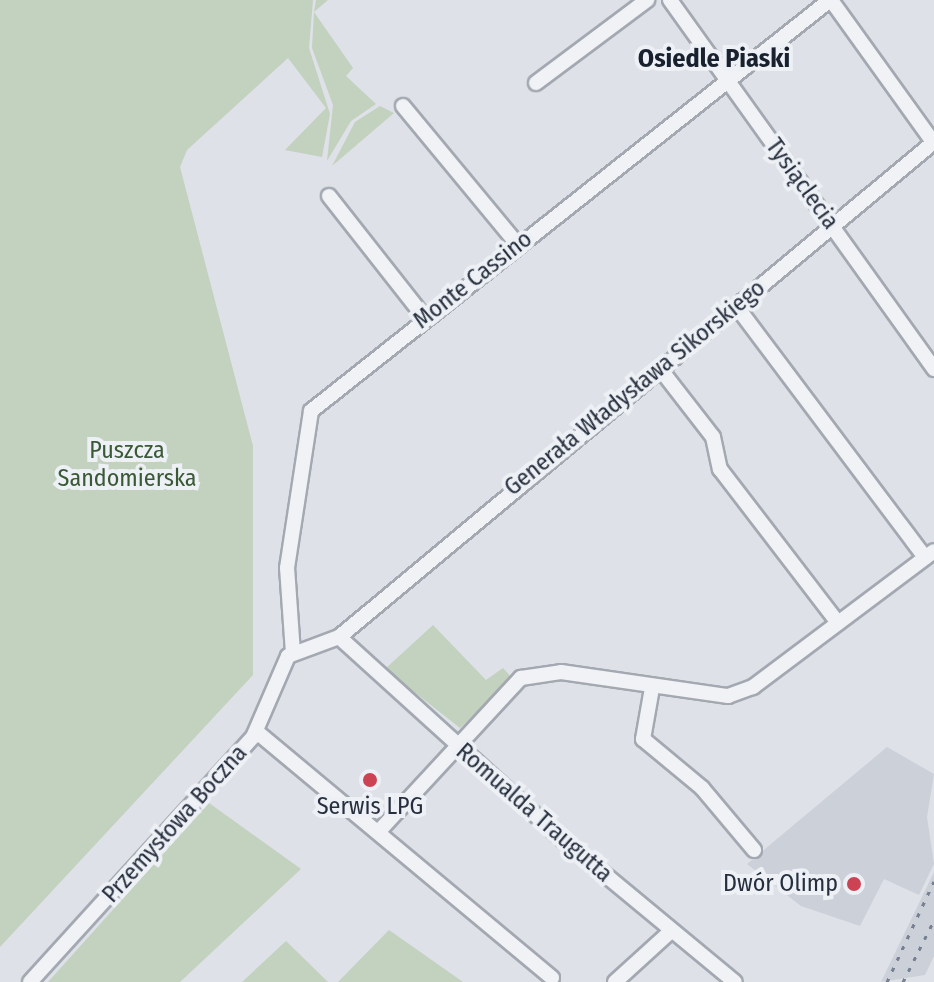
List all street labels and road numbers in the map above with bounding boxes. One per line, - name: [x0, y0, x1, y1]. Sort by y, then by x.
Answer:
- street label: Tysiąclecia: [759, 133, 845, 235]
- street label: Monte Cassino: [408, 225, 538, 335]
- street label: Generała Władysława Sikorskiego: [499, 274, 771, 502]
- street label: Romualda Traugutta: [450, 737, 618, 889]
- street label: Przemysłowa Boczna: [97, 739, 253, 909]

